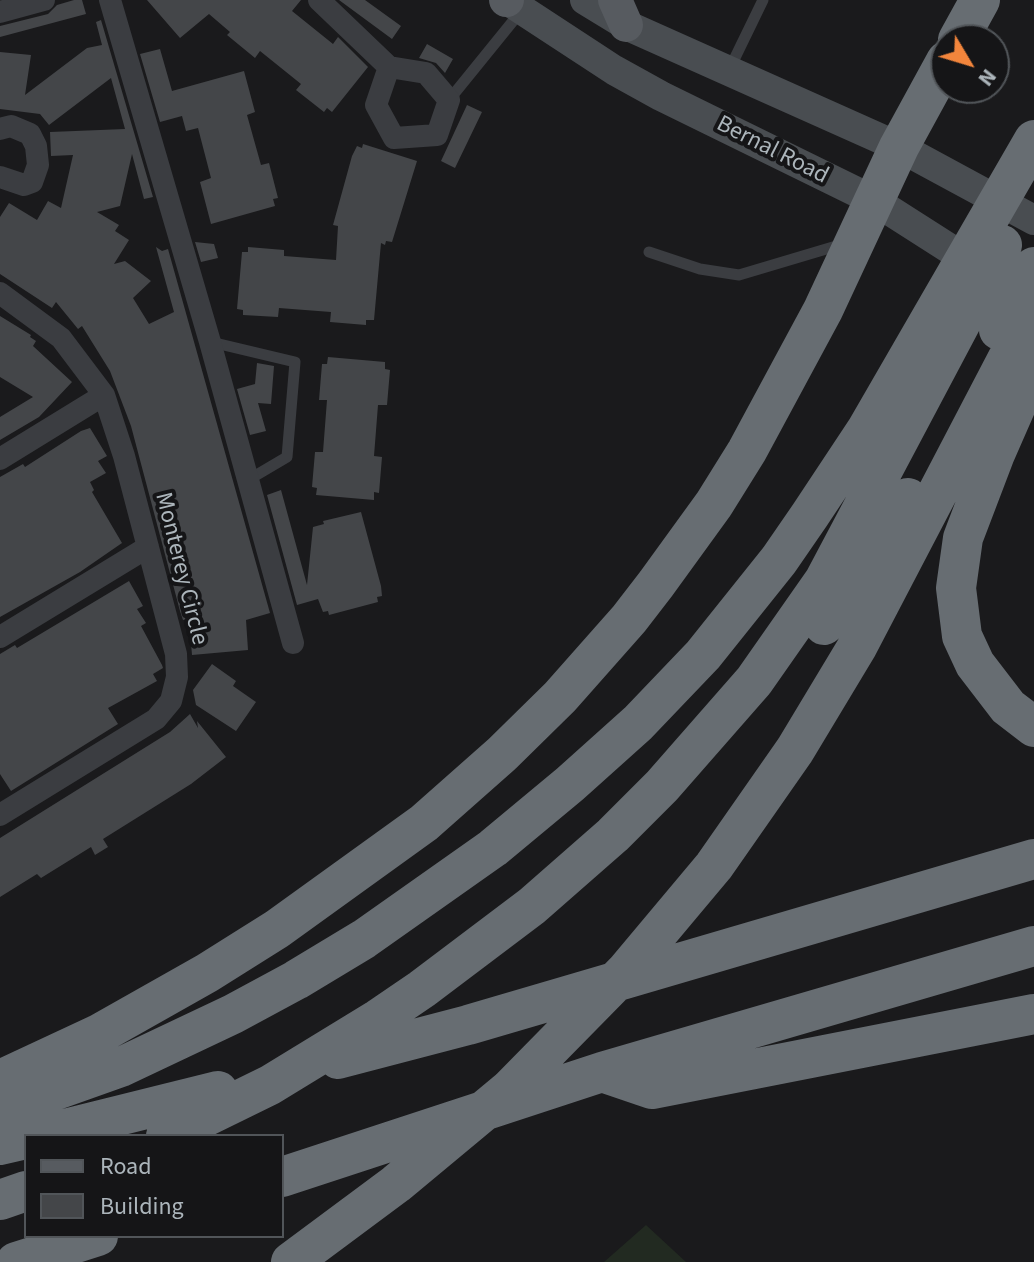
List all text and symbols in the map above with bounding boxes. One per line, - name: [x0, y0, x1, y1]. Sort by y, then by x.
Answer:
- north arrow: [930, 24, 1010, 104]
- text: N: [970, 62, 1004, 93]
- street label: Bernal Road: [711, 110, 833, 192]
- street label: Monterey Circle: [147, 490, 213, 648]
- legend: [24, 1134, 284, 1238]
- text: Road: [100, 1149, 152, 1184]
- text: Building: [100, 1189, 184, 1224]

